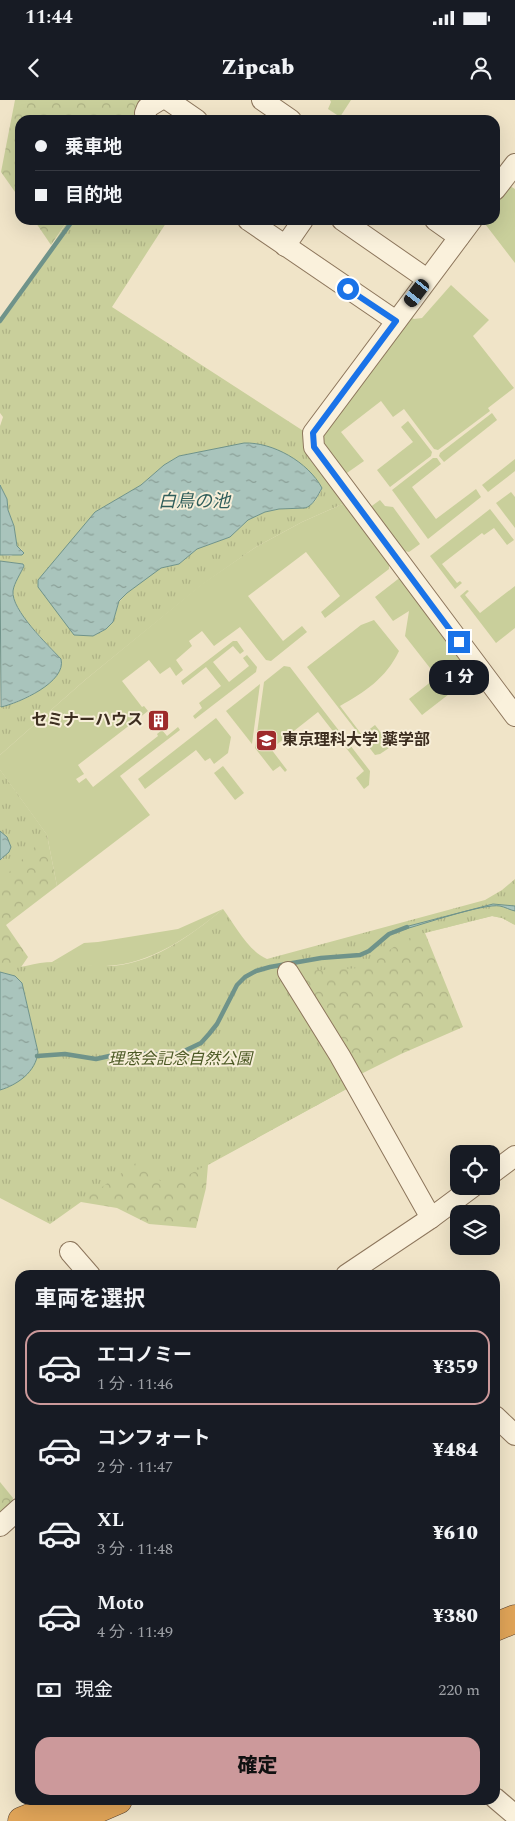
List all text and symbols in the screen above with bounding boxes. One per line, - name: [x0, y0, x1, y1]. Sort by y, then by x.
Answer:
- text: 11:44: [25, 3, 73, 32]
- text: Zipcab: [221, 51, 294, 84]
- icon: back: [20, 54, 48, 82]
- icon: person: [467, 54, 495, 82]
- text: 乗車地: [65, 133, 122, 162]
- text: 目的地: [65, 181, 122, 210]
- car: [401, 277, 432, 309]
- route start: [337, 278, 359, 300]
- water label: 白鳥の池: [158, 488, 232, 515]
- route end: [448, 631, 470, 653]
- callout: 1 分: [429, 660, 489, 694]
- text: 1 分: [444, 665, 474, 689]
- place label: セミナーハウス: [31, 708, 143, 732]
- building icon: セミナーハウス: [147, 708, 171, 732]
- school or university icon: 東京理科大学 薬学部: [254, 728, 278, 752]
- place label: 東京理科大学 薬学部: [282, 728, 430, 752]
- park label: 理窓会記念自然公園: [108, 1047, 254, 1071]
- map controls: [450, 1145, 500, 1255]
- button: locate: [450, 1145, 500, 1195]
- button: layers: [450, 1205, 500, 1255]
- text: 車両を選択: [35, 1283, 145, 1316]
- text: エコノミー: [97, 1341, 192, 1370]
- icon: car: [37, 1345, 82, 1390]
- text: ¥359: [432, 1353, 478, 1382]
- text: 1 分 · 11:46: [97, 1372, 173, 1396]
- text: コンフォート: [97, 1424, 210, 1453]
- icon: car: [37, 1428, 82, 1473]
- text: ¥484: [432, 1436, 478, 1465]
- text: 2 分 · 11:47: [97, 1455, 173, 1479]
- text: XL: [97, 1506, 124, 1535]
- icon: car: [37, 1511, 82, 1556]
- text: ¥610: [432, 1519, 478, 1548]
- text: 3 分 · 11:48: [97, 1537, 173, 1561]
- text: Moto: [97, 1589, 144, 1618]
- icon: car: [37, 1594, 82, 1639]
- text: ¥380: [432, 1602, 478, 1631]
- text: 4 分 · 11:49: [97, 1620, 173, 1644]
- icon: cash: [35, 1676, 63, 1704]
- text: 現金: [75, 1676, 113, 1705]
- text: 220 m: [438, 1678, 480, 1702]
- button: 確定: [35, 1737, 480, 1795]

